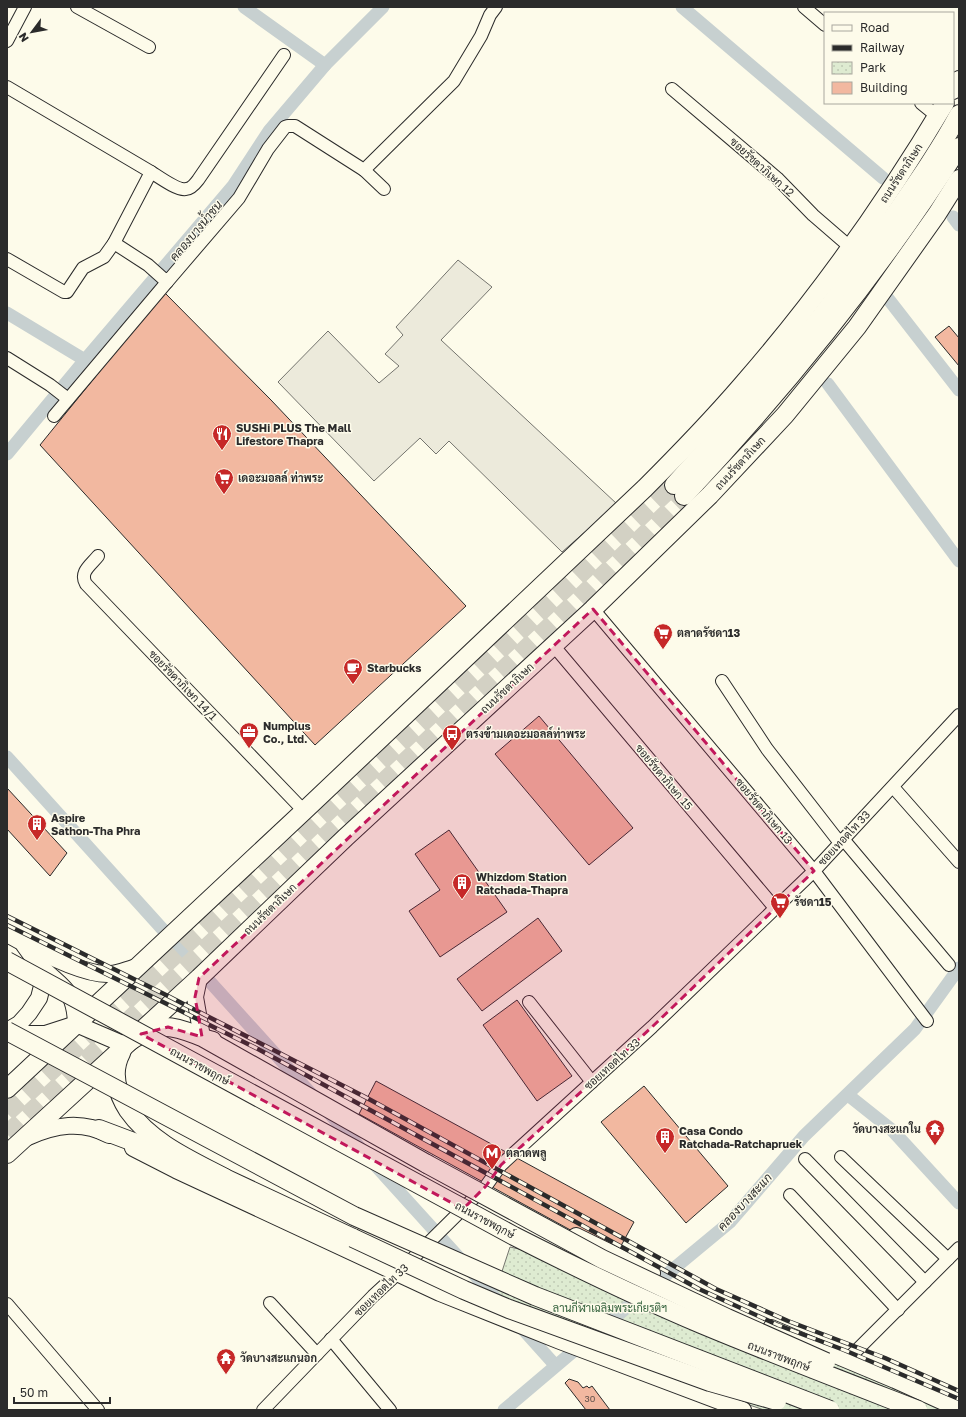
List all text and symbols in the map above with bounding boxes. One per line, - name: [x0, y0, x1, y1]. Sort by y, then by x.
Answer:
- north arrow: [12, 12, 52, 52]
- legend: [824, 12, 954, 104]
- text: Road: [860, 20, 889, 35]
- text: N: [15, 31, 31, 45]
- text: Railway: [860, 40, 905, 55]
- text: Park: [860, 60, 886, 75]
- text: Building: [860, 80, 908, 95]
- street label: ซอยรัชดาภิเษก 12: [728, 134, 797, 199]
- street label: ถนนรัชดาภิเษก: [877, 141, 925, 205]
- water label: คลองบางน้ำชน: [164, 195, 225, 264]
- place label: SUSHi PLUS The Mall Lifestore Thapra: [236, 421, 351, 447]
- restaurant icon: SUSHi PLUS The Mall Lifestore Thapra: [211, 423, 233, 451]
- street label: ถนนรัชดาภิเษก: [712, 433, 768, 492]
- supermarket icon: เดอะมอลล์ ท่าพระ: [213, 467, 235, 495]
- place label: เดอะมอลล์ ท่าพระ: [238, 470, 323, 484]
- supermarket icon: ตลาดรัชดา13: [652, 622, 674, 650]
- place label: ตลาดรัชดา13: [677, 626, 741, 639]
- street label: ซอยรัชดาภิเษก 14/1: [146, 647, 220, 723]
- cafe icon: Starbucks: [342, 657, 364, 685]
- street label: ถนนรัชดาภิเษก: [477, 660, 536, 716]
- place label: Starbucks: [367, 661, 421, 674]
- place label: Numplus Co., Ltd.: [263, 719, 311, 745]
- office icon: Numplus Co., Ltd.: [238, 721, 260, 749]
- bus stop icon: ตรงข้ามเดอะมอลล์ท่าพระ: [441, 723, 463, 751]
- place label: ตรงข้ามเดอะมอลล์ท่าพระ: [466, 726, 586, 740]
- street label: ซอยรัชดาภิเษก 15: [633, 741, 696, 812]
- street label: ซอยรัชดาภิเษก 13: [733, 775, 796, 846]
- street label: ซอยเทอดไท 33: [814, 807, 872, 868]
- place label: Aspire Sathon-Tha Phra: [51, 811, 140, 837]
- building icon: Aspire Sathon-Tha Phra: [26, 813, 48, 841]
- place label: Whizdom Station Ratchada-Thapra: [476, 870, 568, 896]
- building icon: Whizdom Station Ratchada-Thapra: [451, 872, 473, 900]
- street label: ถนนรัชดาภิเษก: [241, 880, 299, 937]
- supermarket icon: รัชดา15: [769, 891, 791, 919]
- place label: รัชดา15: [794, 895, 832, 908]
- street label: ซอยเทอดไท 33: [581, 1035, 642, 1092]
- street label: ถนนราชพฤกษ์: [168, 1043, 233, 1088]
- temple icon: วัดบางสะแกใน: [924, 1118, 946, 1146]
- place label: วัดบางสะแกใน: [852, 1121, 921, 1135]
- place label: Casa Condo Ratchada-Ratchapruek: [679, 1124, 803, 1150]
- building icon: Casa Condo Ratchada-Ratchapruek: [654, 1126, 676, 1154]
- metro station icon: ตลาดพลู: [481, 1142, 503, 1170]
- place label: ตลาดพลู: [506, 1146, 547, 1161]
- water label: คลองบางสะแก: [714, 1170, 775, 1233]
- street label: ถนนราชพฤกษ์: [453, 1197, 518, 1242]
- street label: ซอยเทอดไท 33: [350, 1260, 410, 1319]
- park label: ลานกีฬาเฉลิมพระเกียรติฯ: [553, 1300, 667, 1314]
- street label: ถนนราชพฤกษ์: [746, 1337, 813, 1375]
- temple icon: วัดบางสะแกนอก: [215, 1347, 237, 1375]
- place label: วัดบางสะแกนอก: [240, 1351, 317, 1364]
- scale bar: [14, 1379, 110, 1405]
- text: 50 m: [20, 1385, 48, 1400]
- house number: 30: [585, 1393, 596, 1404]

